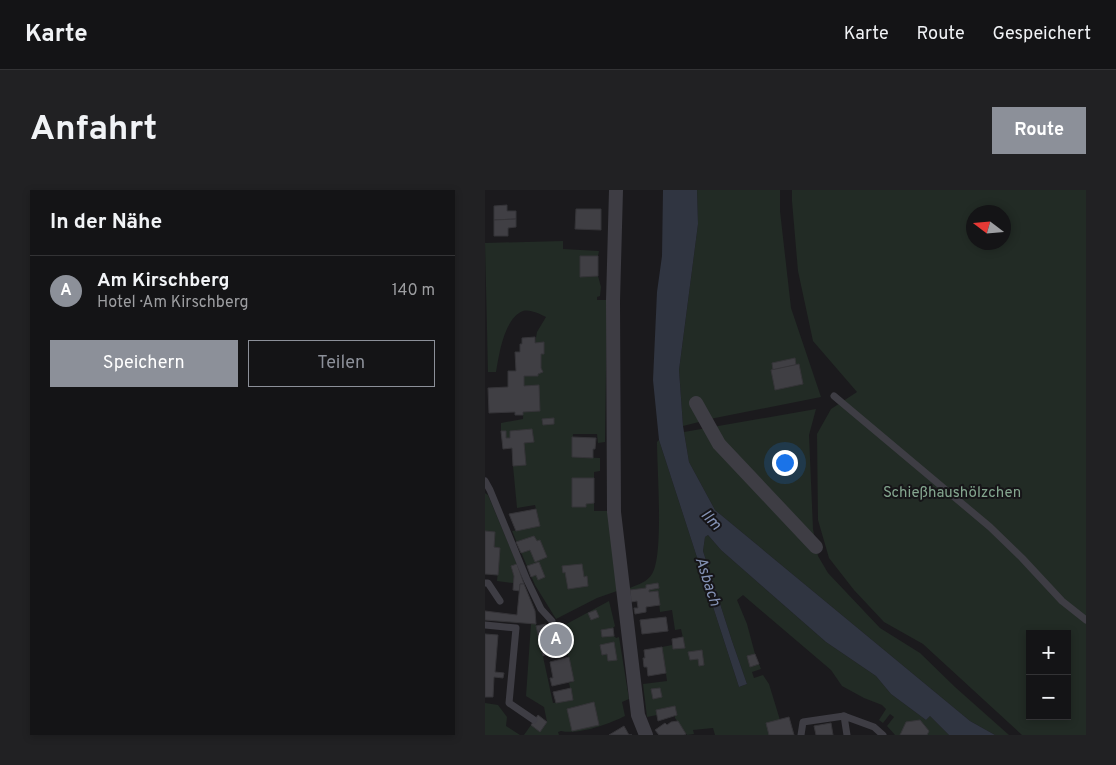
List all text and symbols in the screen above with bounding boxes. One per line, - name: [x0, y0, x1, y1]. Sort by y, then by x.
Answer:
- text: Karte: [25, 20, 88, 50]
- text: Karte: [844, 23, 889, 46]
- text: Route: [917, 23, 965, 46]
- text: Gespeichert: [993, 23, 1091, 46]
- button: Route: [992, 107, 1086, 154]
- text: Anfahrt: [30, 108, 157, 152]
- north arrow: [966, 205, 1011, 250]
- text: In der Nähe: [50, 209, 162, 236]
- text: Am Kirschberg: [97, 269, 229, 293]
- text: A: [60, 281, 72, 301]
- text: 140 m: [392, 281, 435, 301]
- text: Hotel · Am Kirschberg: [97, 293, 249, 313]
- button: Speichern: [50, 340, 238, 387]
- button: Teilen: [248, 340, 435, 387]
- your location: [772, 450, 798, 476]
- park label: Schießhaushölzchen: [883, 484, 1021, 503]
- water label: Ilm: [696, 506, 725, 535]
- water label: Asbach: [690, 554, 725, 609]
- pin: A: [540, 621, 572, 659]
- map controls: [1026, 630, 1071, 720]
- button: +: [1026, 630, 1071, 675]
- button: −: [1026, 675, 1071, 720]

